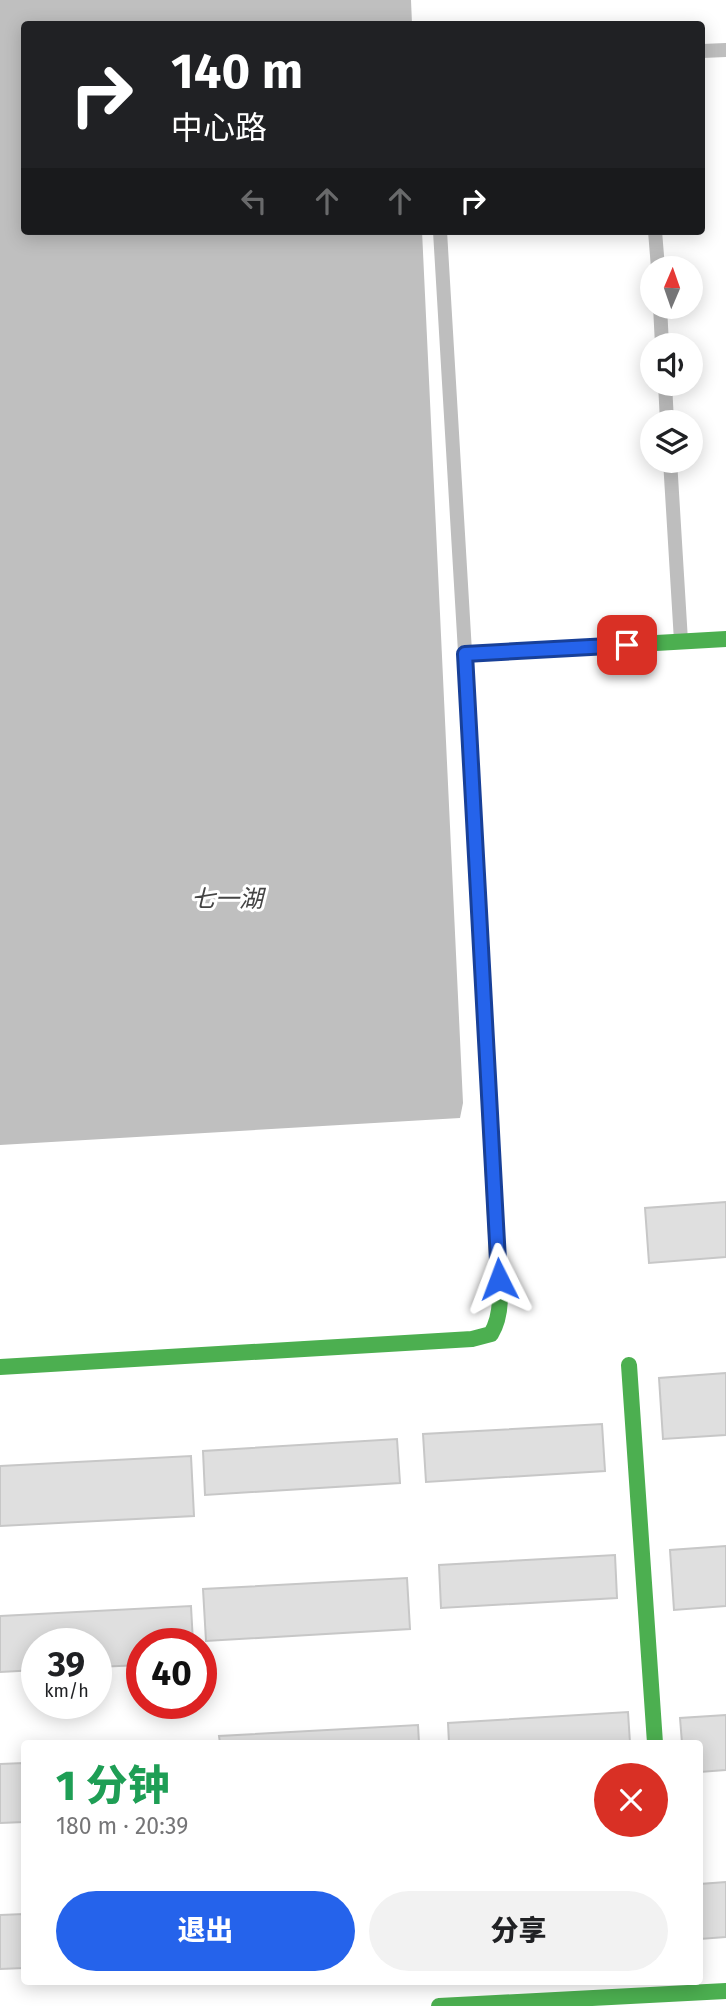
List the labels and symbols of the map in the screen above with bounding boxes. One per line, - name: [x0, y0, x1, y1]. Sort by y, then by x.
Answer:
- north arrow: [640, 256, 704, 318]
- pin: [597, 615, 657, 675]
- water label: 七一湖: [191, 885, 267, 913]
- position arrow: [462, 1242, 536, 1316]
- speed limit sign: 40: [126, 1628, 217, 1719]

